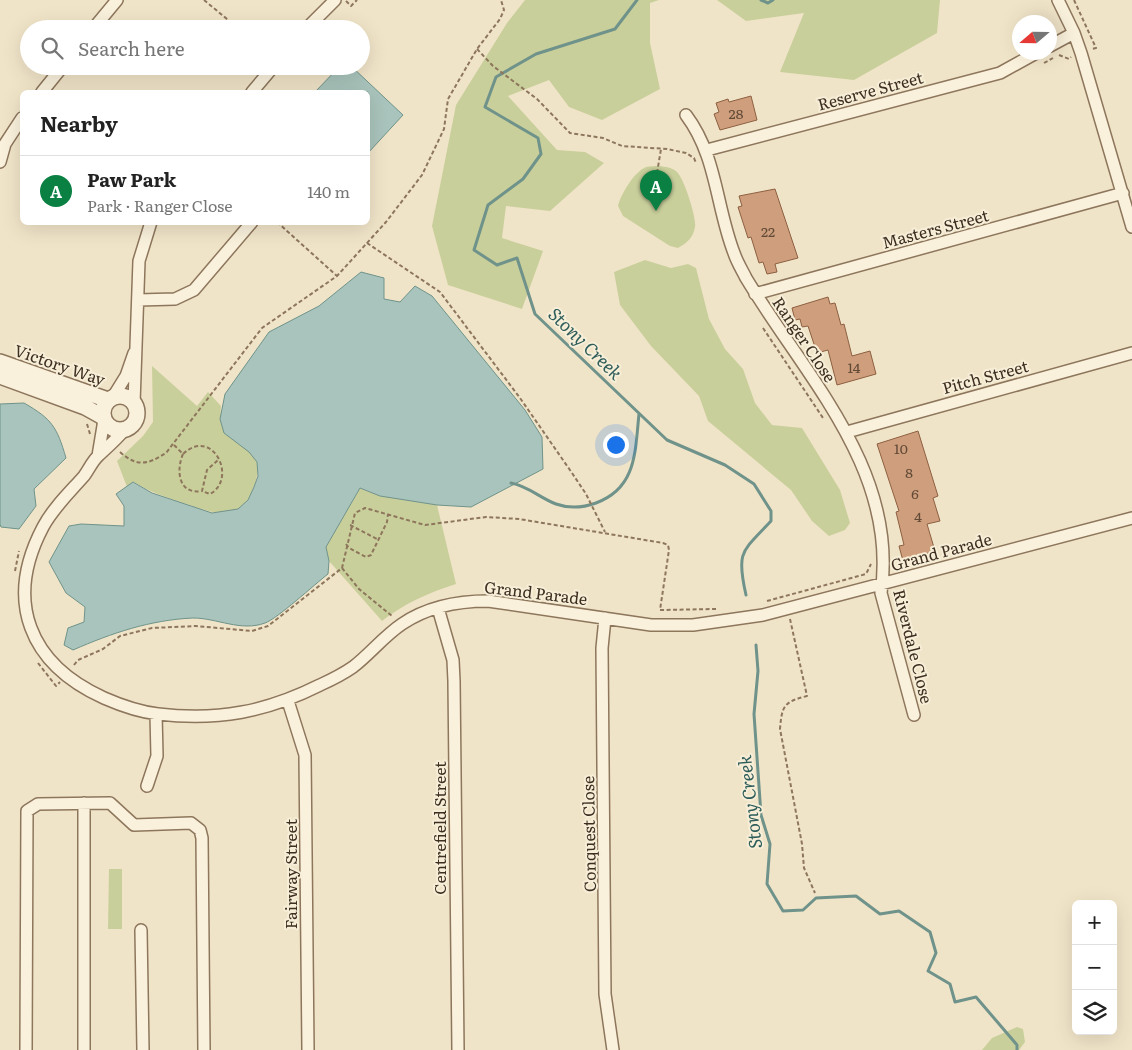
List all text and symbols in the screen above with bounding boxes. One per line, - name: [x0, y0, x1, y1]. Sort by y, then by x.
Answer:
- north arrow: [1012, 15, 1057, 60]
- search box: [20, 20, 370, 75]
- icon: search: [38, 34, 66, 62]
- text: Search here: [78, 34, 185, 62]
- street label: Reserve Street: [815, 64, 926, 116]
- house number: 28: [729, 103, 744, 123]
- text: Nearby: [40, 107, 118, 138]
- text: Paw Park: [87, 165, 176, 193]
- pin: A: [640, 170, 672, 211]
- text: A: [50, 179, 62, 203]
- text: 140 m: [307, 179, 350, 203]
- text: Park · Ranger Close: [87, 193, 233, 217]
- street label: Masters Street: [879, 202, 992, 254]
- house number: 22: [761, 221, 775, 241]
- street label: Ranger Close: [767, 291, 843, 387]
- water label: Stony Creek: [543, 301, 629, 385]
- street label: Victory Way: [11, 337, 109, 391]
- street label: Pitch Street: [939, 353, 1031, 399]
- house number: 14: [848, 357, 861, 377]
- your location: [603, 432, 629, 458]
- house number: 10: [894, 438, 908, 458]
- house number: 8: [905, 462, 913, 482]
- house number: 6: [911, 483, 919, 503]
- house number: 4: [914, 506, 922, 526]
- street label: Grand Parade: [888, 526, 994, 576]
- street label: Grand Parade: [483, 574, 589, 610]
- street label: Riverdale Close: [888, 586, 940, 706]
- water label: Stony Creek: [730, 754, 768, 850]
- street label: Centrefield Street: [427, 761, 451, 895]
- street label: Conquest Close: [575, 776, 601, 892]
- street label: Fairway Street: [278, 818, 302, 929]
- map controls: [1072, 900, 1117, 1035]
- button: +: [1072, 900, 1117, 945]
- button: −: [1072, 945, 1117, 990]
- button: layers: [1072, 990, 1117, 1035]

